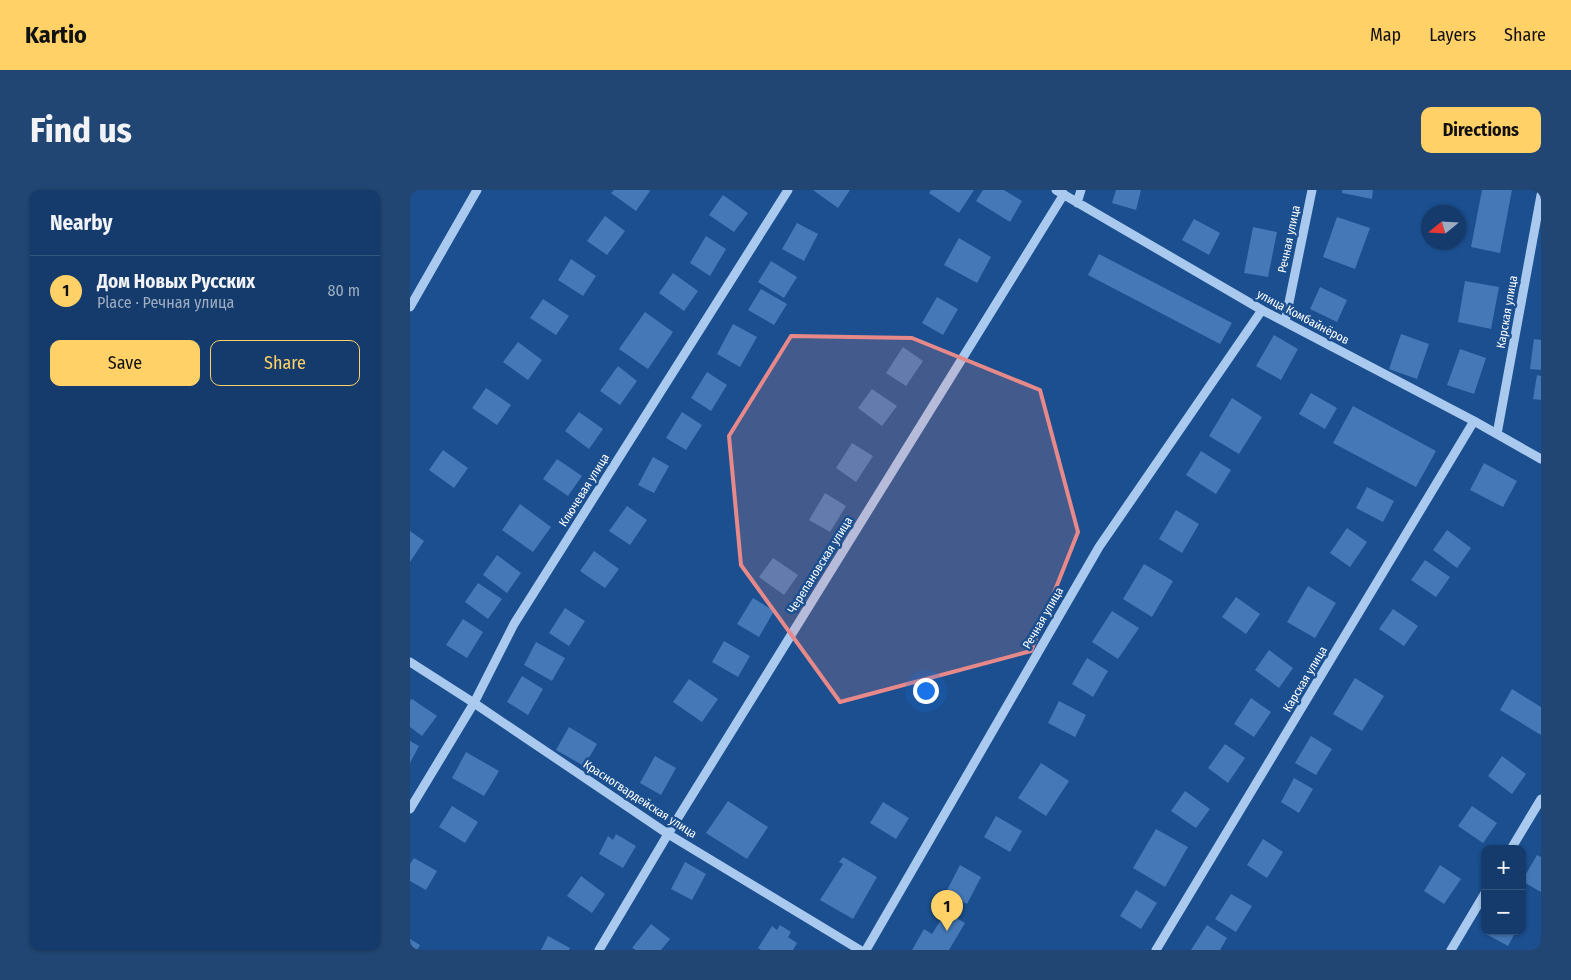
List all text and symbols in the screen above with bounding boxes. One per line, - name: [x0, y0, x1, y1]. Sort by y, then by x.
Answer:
- text: Kartio: [25, 21, 87, 49]
- text: Map: [1370, 24, 1401, 46]
- text: Layers: [1429, 24, 1476, 46]
- text: Share: [1504, 24, 1546, 46]
- button: Directions: [1421, 107, 1541, 153]
- text: Find us: [30, 109, 132, 151]
- street label: Речная улица: [1275, 204, 1303, 274]
- north arrow: [1421, 205, 1466, 250]
- text: Nearby: [50, 210, 112, 236]
- text: Дом Новых Русских: [97, 270, 255, 293]
- street label: Карская улица: [1494, 274, 1520, 350]
- text: 1: [63, 281, 69, 300]
- text: 80 m: [328, 281, 360, 300]
- street label: улица Комбайнёров: [1255, 287, 1351, 347]
- text: Place · Речная улица: [97, 293, 234, 312]
- button: Save: [50, 340, 200, 386]
- button: Share: [210, 340, 360, 386]
- street label: Ключевая улица: [556, 451, 612, 529]
- street label: Черепановская улица: [785, 514, 855, 616]
- street label: Речная улица: [1020, 585, 1066, 651]
- street label: Карская улица: [1280, 644, 1330, 714]
- your location: [913, 678, 939, 704]
- street label: Красногвардейская улица: [580, 757, 700, 841]
- map controls: [1481, 845, 1526, 935]
- button: +: [1481, 845, 1526, 890]
- pin: 1: [931, 890, 963, 931]
- button: −: [1481, 890, 1526, 935]

